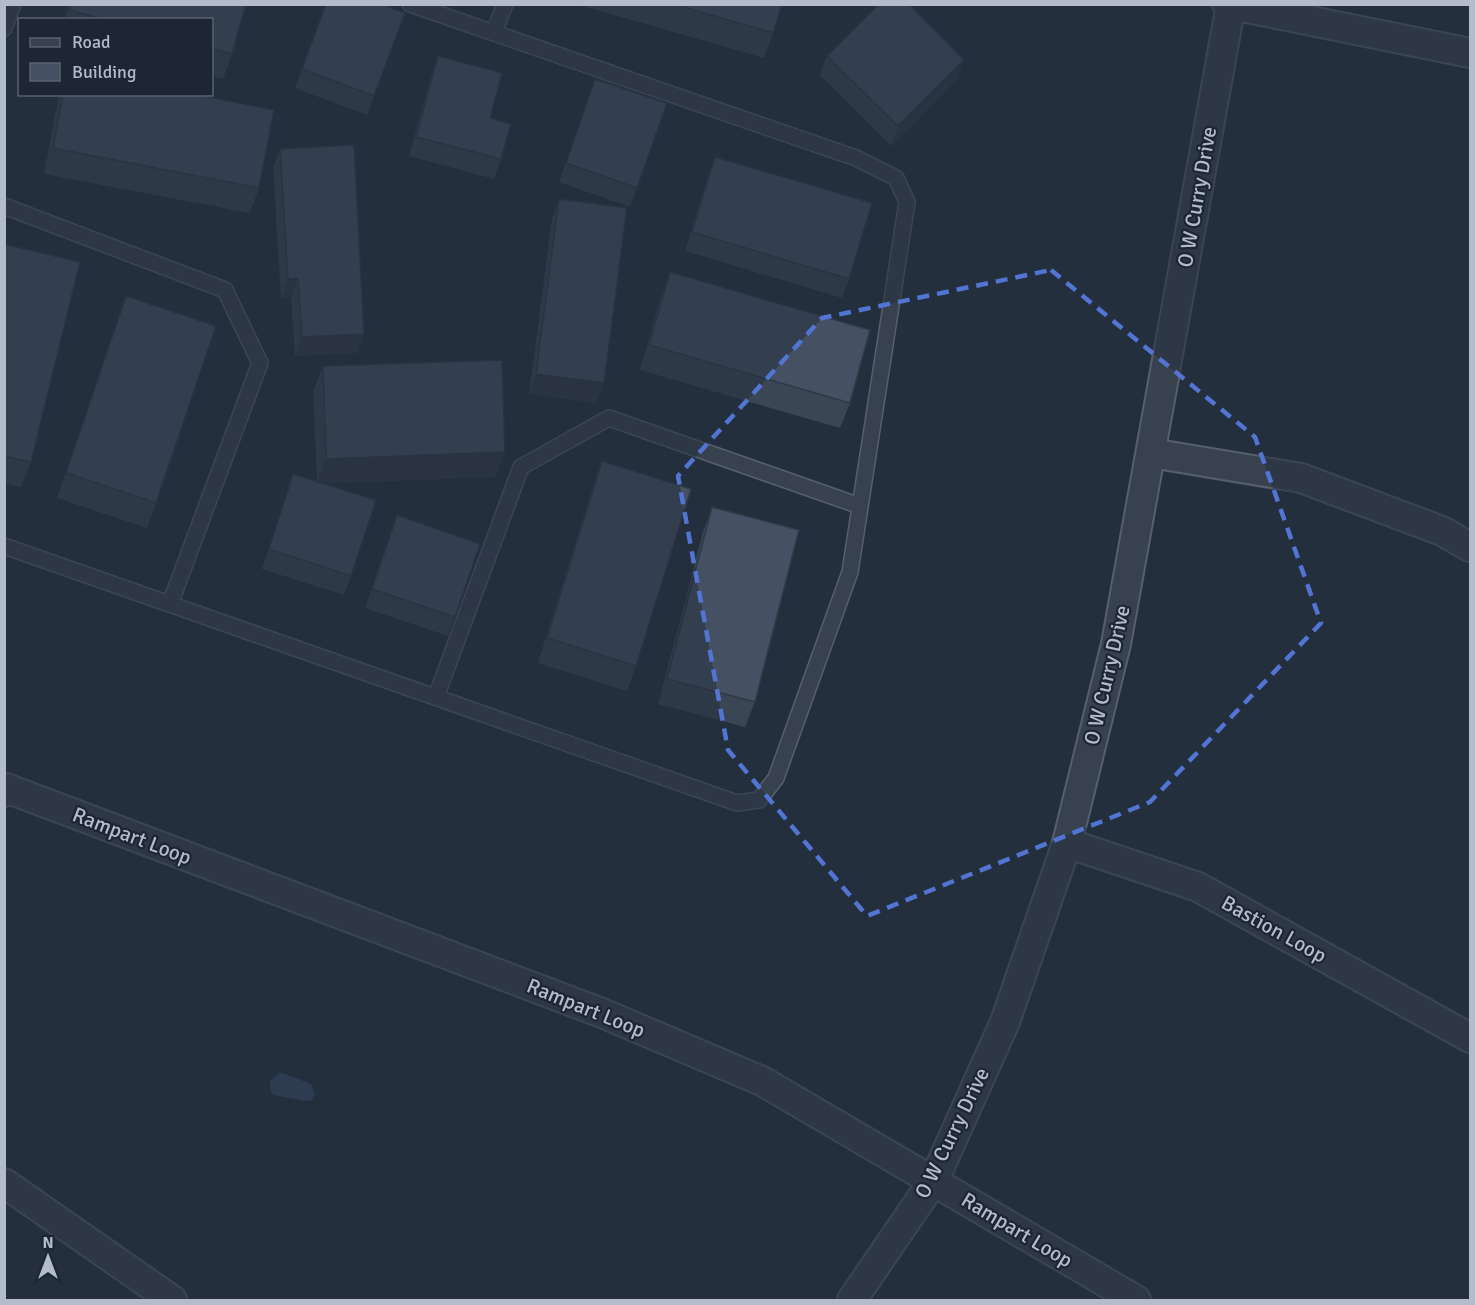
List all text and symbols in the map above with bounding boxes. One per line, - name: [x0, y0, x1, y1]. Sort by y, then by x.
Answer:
- legend: [18, 18, 213, 96]
- text: Road: [72, 31, 111, 53]
- text: Building: [72, 61, 136, 83]
- street label: O W Curry Drive: [1172, 125, 1222, 269]
- street label: O W Curry Drive: [1078, 603, 1136, 747]
- street label: Rampart Loop: [69, 801, 195, 871]
- street label: Bastion Loop: [1217, 889, 1331, 969]
- street label: Rampart Loop: [523, 973, 649, 1043]
- street label: O W Curry Drive: [909, 1063, 995, 1203]
- street label: Rampart Loop: [957, 1187, 1077, 1273]
- north arrow: [18, 1227, 78, 1287]
- text: N: [42, 1233, 54, 1253]

